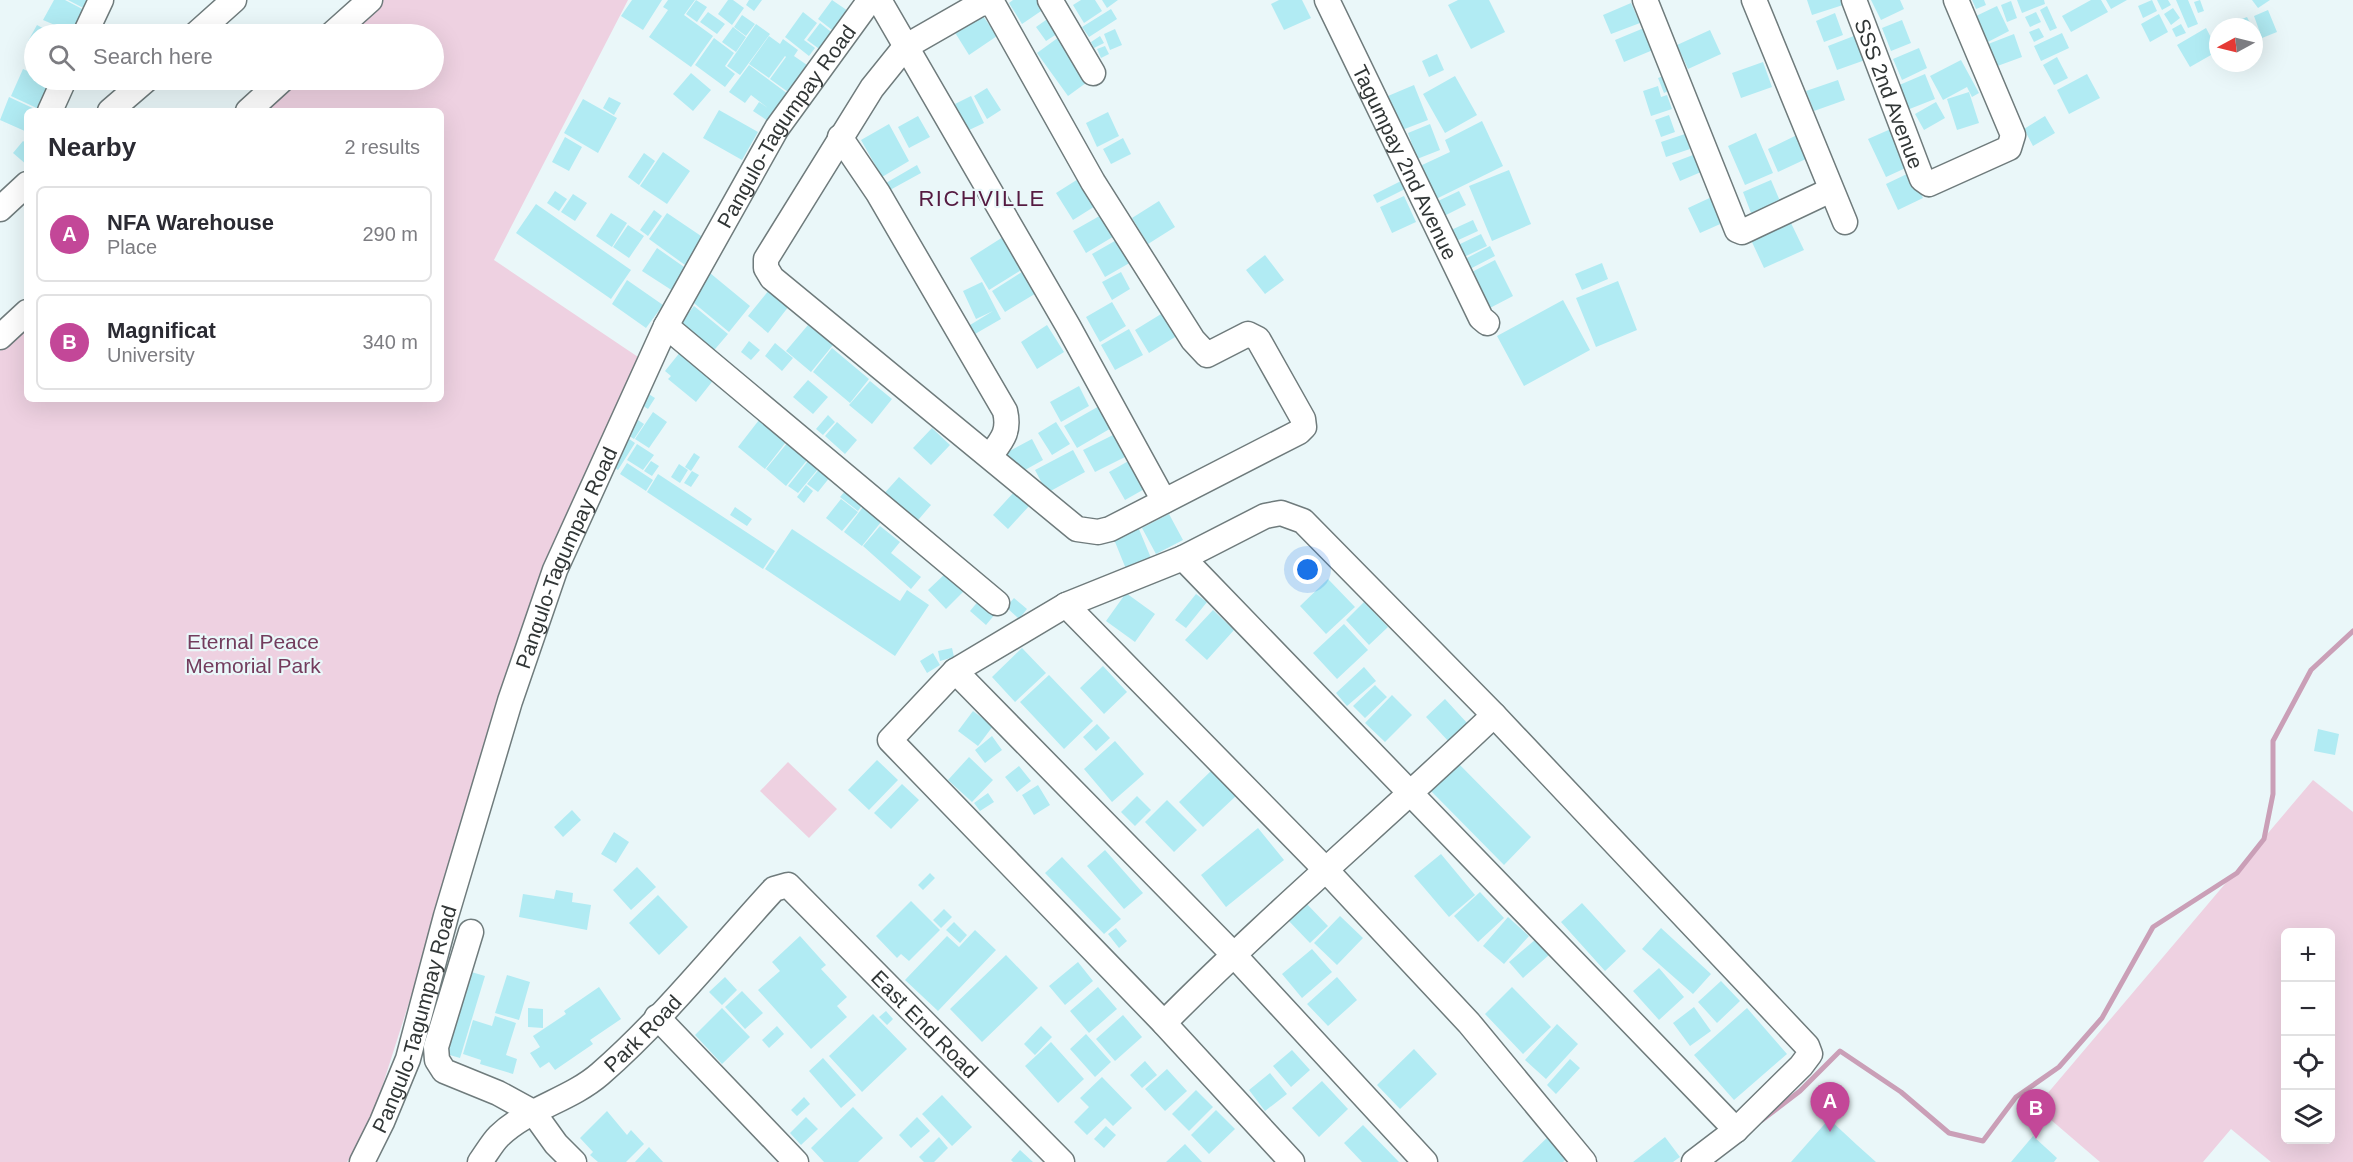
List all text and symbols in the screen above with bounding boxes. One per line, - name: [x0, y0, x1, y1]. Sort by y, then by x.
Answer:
- street label: SSS 2nd Avenue: [1851, 15, 1928, 172]
- north arrow: [2209, 18, 2263, 72]
- street label: Pangulo-Tagumpay Road: [712, 20, 860, 232]
- search box: [24, 24, 444, 90]
- icon: search: [45, 41, 78, 74]
- text: Search here: [93, 44, 213, 69]
- street label: Tagumpay 2nd Avenue: [1349, 61, 1462, 263]
- text: Nearby: [48, 132, 136, 162]
- text: 2 results: [344, 136, 420, 158]
- district label: RICHVILLE: [918, 186, 1046, 211]
- text: NFA Warehouse: [107, 210, 274, 235]
- text: A: [62, 223, 77, 245]
- text: 290 m: [362, 223, 418, 245]
- text: Place: [107, 236, 157, 258]
- text: Magnificat: [107, 318, 216, 343]
- text: B: [62, 331, 77, 353]
- text: 340 m: [362, 331, 418, 353]
- text: University: [107, 344, 195, 366]
- street label: Pangulo-Tagumpay Road: [511, 443, 621, 671]
- your location: [1293, 555, 1322, 584]
- park label: Eternal Peace Memorial Park: [185, 630, 321, 677]
- street label: Pangulo-Tagumpay Road: [367, 902, 460, 1136]
- map controls: [2281, 928, 2335, 1144]
- button: +: [2281, 928, 2335, 982]
- street label: East End Road: [867, 965, 983, 1082]
- button: −: [2281, 982, 2335, 1036]
- street label: Park Road: [599, 990, 685, 1076]
- button: locate: [2281, 1036, 2335, 1090]
- pin: A: [1810, 1082, 1850, 1132]
- pin: B: [2016, 1090, 2056, 1139]
- button: layers: [2281, 1090, 2335, 1144]

